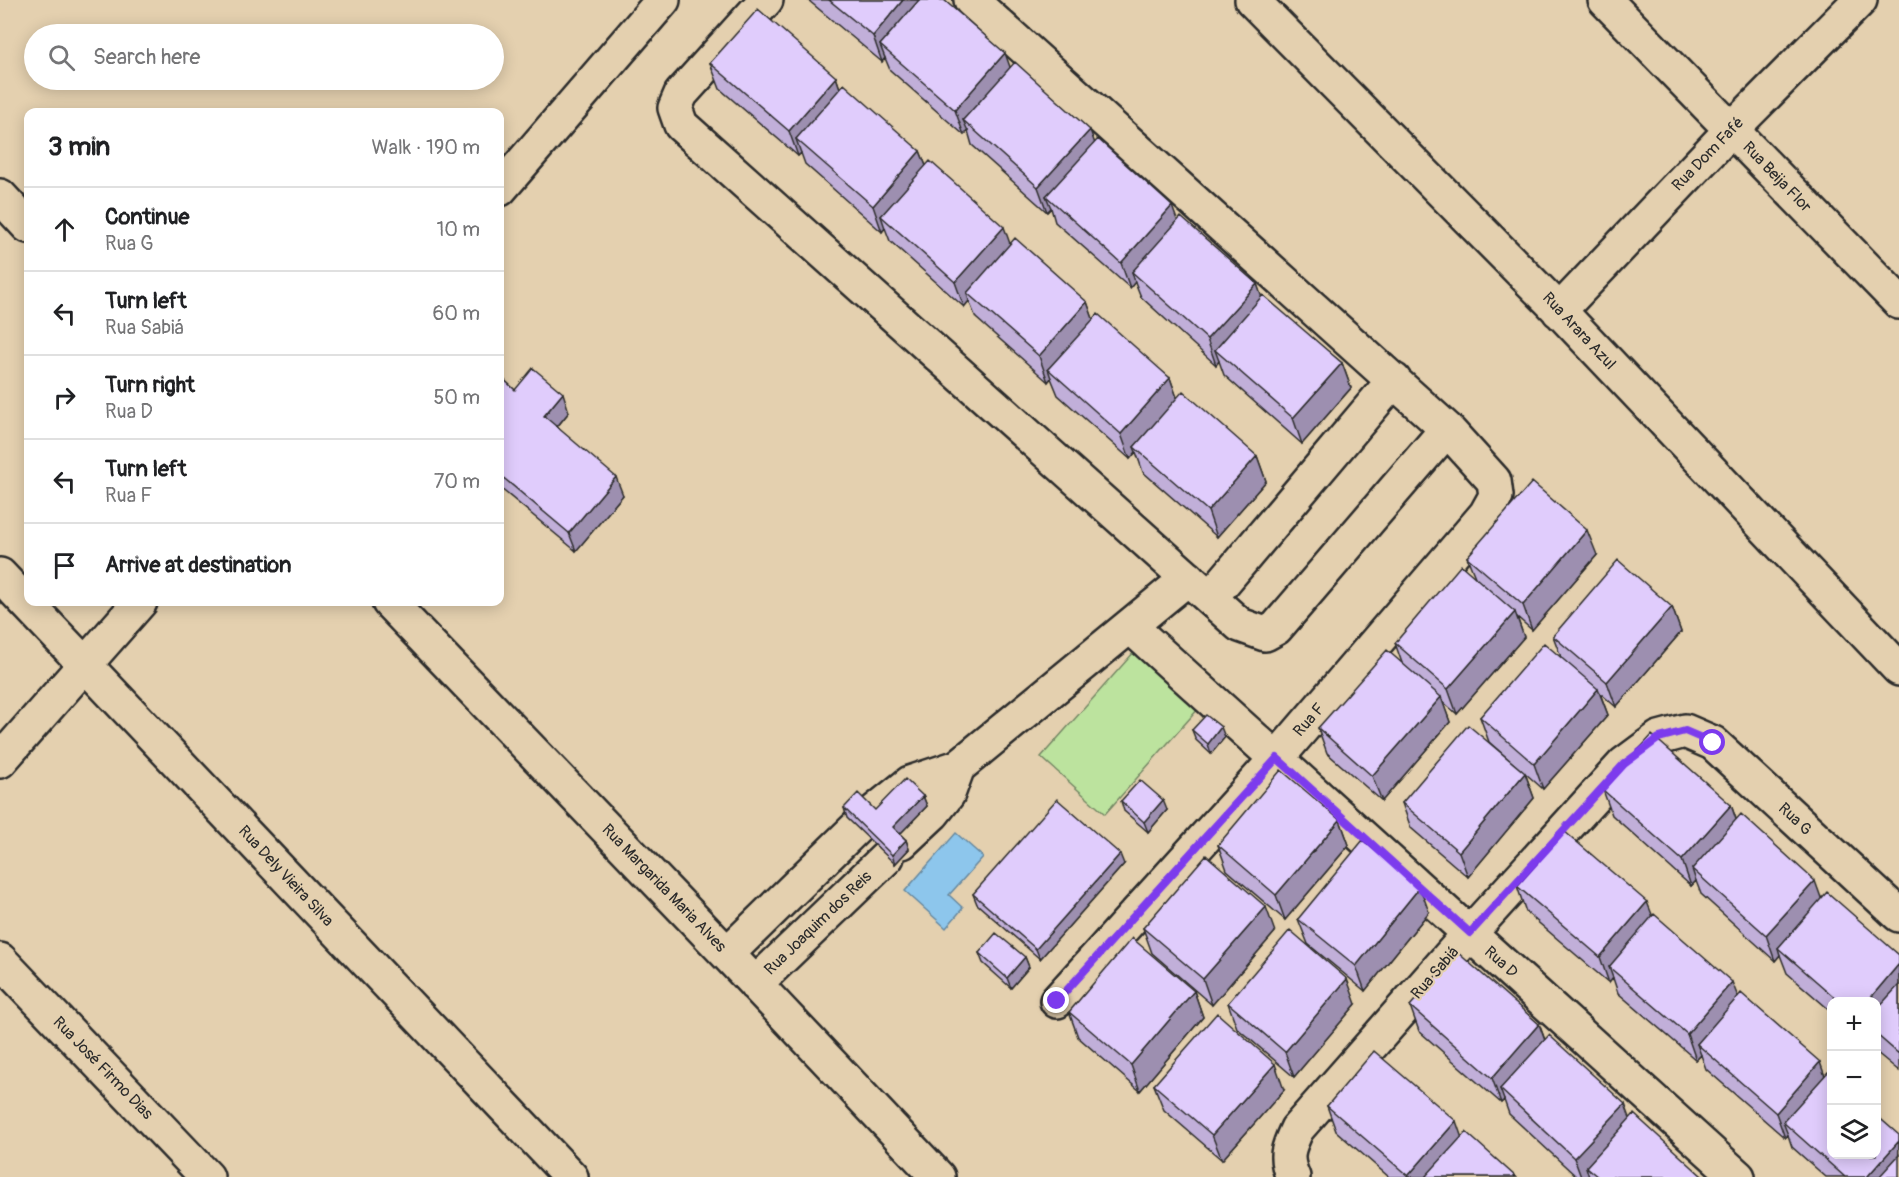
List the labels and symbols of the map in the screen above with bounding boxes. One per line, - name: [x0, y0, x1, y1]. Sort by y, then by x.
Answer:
- street label: Rua Dom Fafé: [1668, 113, 1748, 195]
- street label: Rua Beija Flor: [1738, 137, 1816, 217]
- street label: Rua Arara Azul: [1538, 288, 1620, 374]
- street label: Rua F: [1289, 699, 1329, 741]
- route start: [1699, 729, 1725, 755]
- street label: Rua G: [1774, 798, 1816, 840]
- street label: Rua Margarida Maria Alves: [598, 820, 730, 956]
- street label: Rua Dely Vieira Silva: [234, 821, 338, 931]
- street label: Rua Joaquim dos Reis: [760, 867, 876, 979]
- street label: Rua D: [1480, 942, 1522, 982]
- street label: Rua Sabiá: [1407, 943, 1463, 1003]
- route end: [1043, 987, 1069, 1013]
- street label: Rua José Firmo Dias: [49, 1012, 157, 1124]

